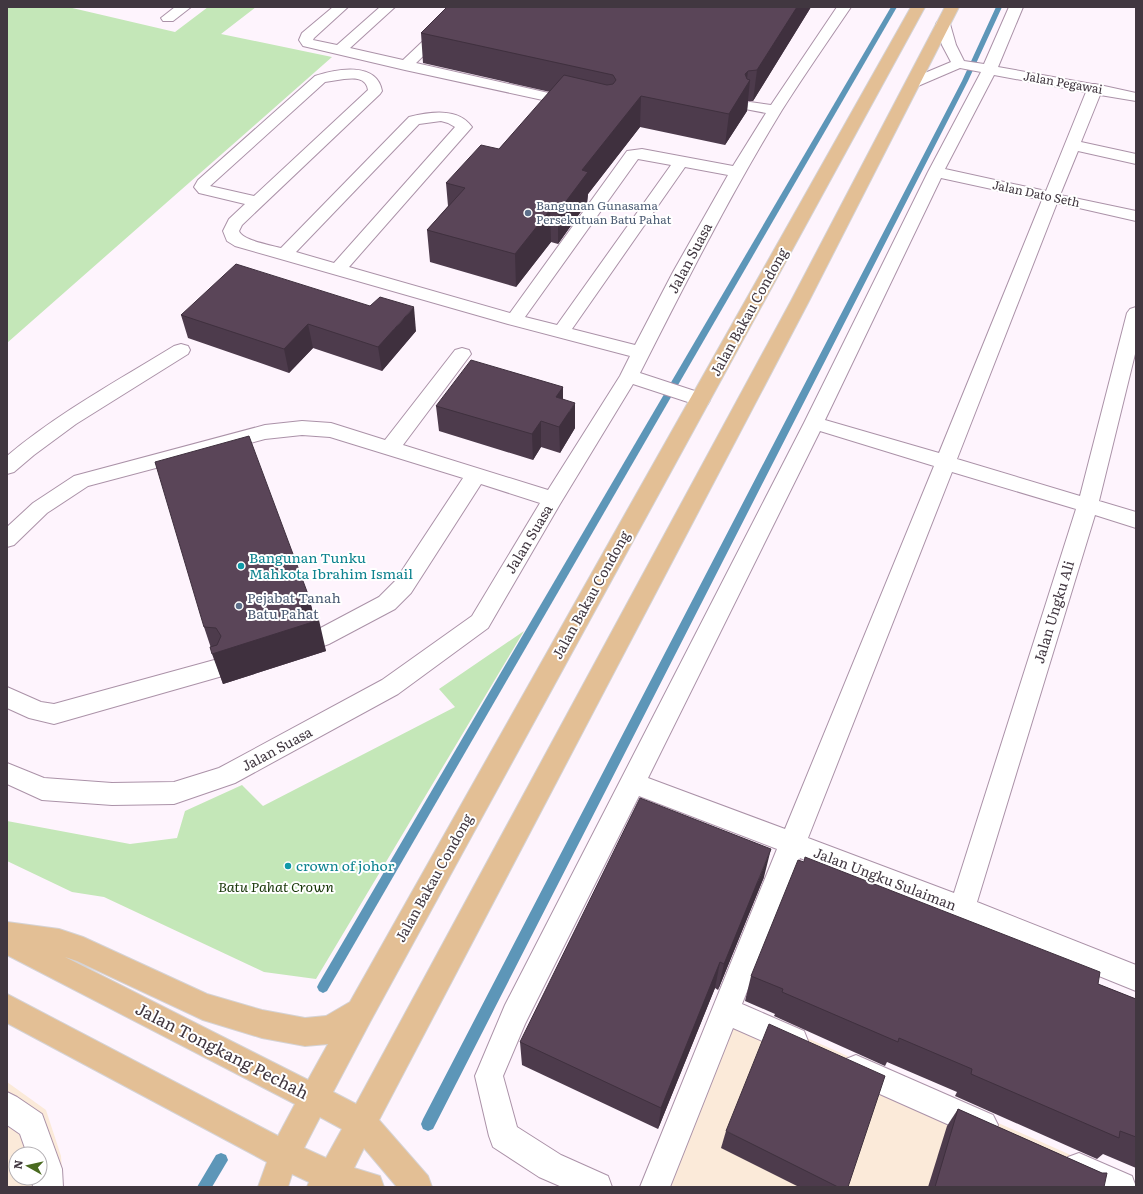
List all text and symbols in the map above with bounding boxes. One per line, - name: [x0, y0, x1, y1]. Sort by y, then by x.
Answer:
- street label: Jalan Pegawai: [1022, 66, 1104, 98]
- street label: Jalan Dato Seth: [991, 175, 1082, 211]
- place label: Bangunan Gunasama Persekutuan Batu Pahat: [536, 196, 671, 228]
- marker: Bangunan Gunasama Persekutuan Batu Pahat: [523, 208, 533, 218]
- street label: Jalan Suasa: [662, 218, 716, 296]
- street label: Jalan Bakau Condong: [705, 244, 792, 379]
- street label: Jalan Suasa: [500, 500, 557, 577]
- street label: Jalan Bakau Condong: [547, 527, 634, 662]
- place label: Bangunan Tunku Mahkota Ibrahim Ismail: [249, 547, 413, 583]
- street label: Jalan Ungku Ali: [1028, 557, 1078, 666]
- marker: Bangunan Tunku Mahkota Ibrahim Ismail: [236, 561, 246, 571]
- place label: Pejabat Tanah Batu Pahat: [247, 587, 341, 623]
- marker: Pejabat Tanah Batu Pahat: [234, 601, 244, 611]
- street label: Jalan Suasa: [238, 721, 316, 775]
- street label: Jalan Bakau Condong: [390, 810, 477, 945]
- street label: Jalan Ungku Sulaiman: [811, 842, 960, 915]
- place label: crown of johor: [296, 855, 395, 875]
- marker: crown of johor: [283, 861, 293, 871]
- park label: Batu Pahat Crown: [218, 876, 335, 896]
- street label: Jalan Tongkang Pechah: [132, 995, 314, 1104]
- north arrow: [8, 1146, 48, 1186]
- text: N: [9, 1159, 26, 1170]

